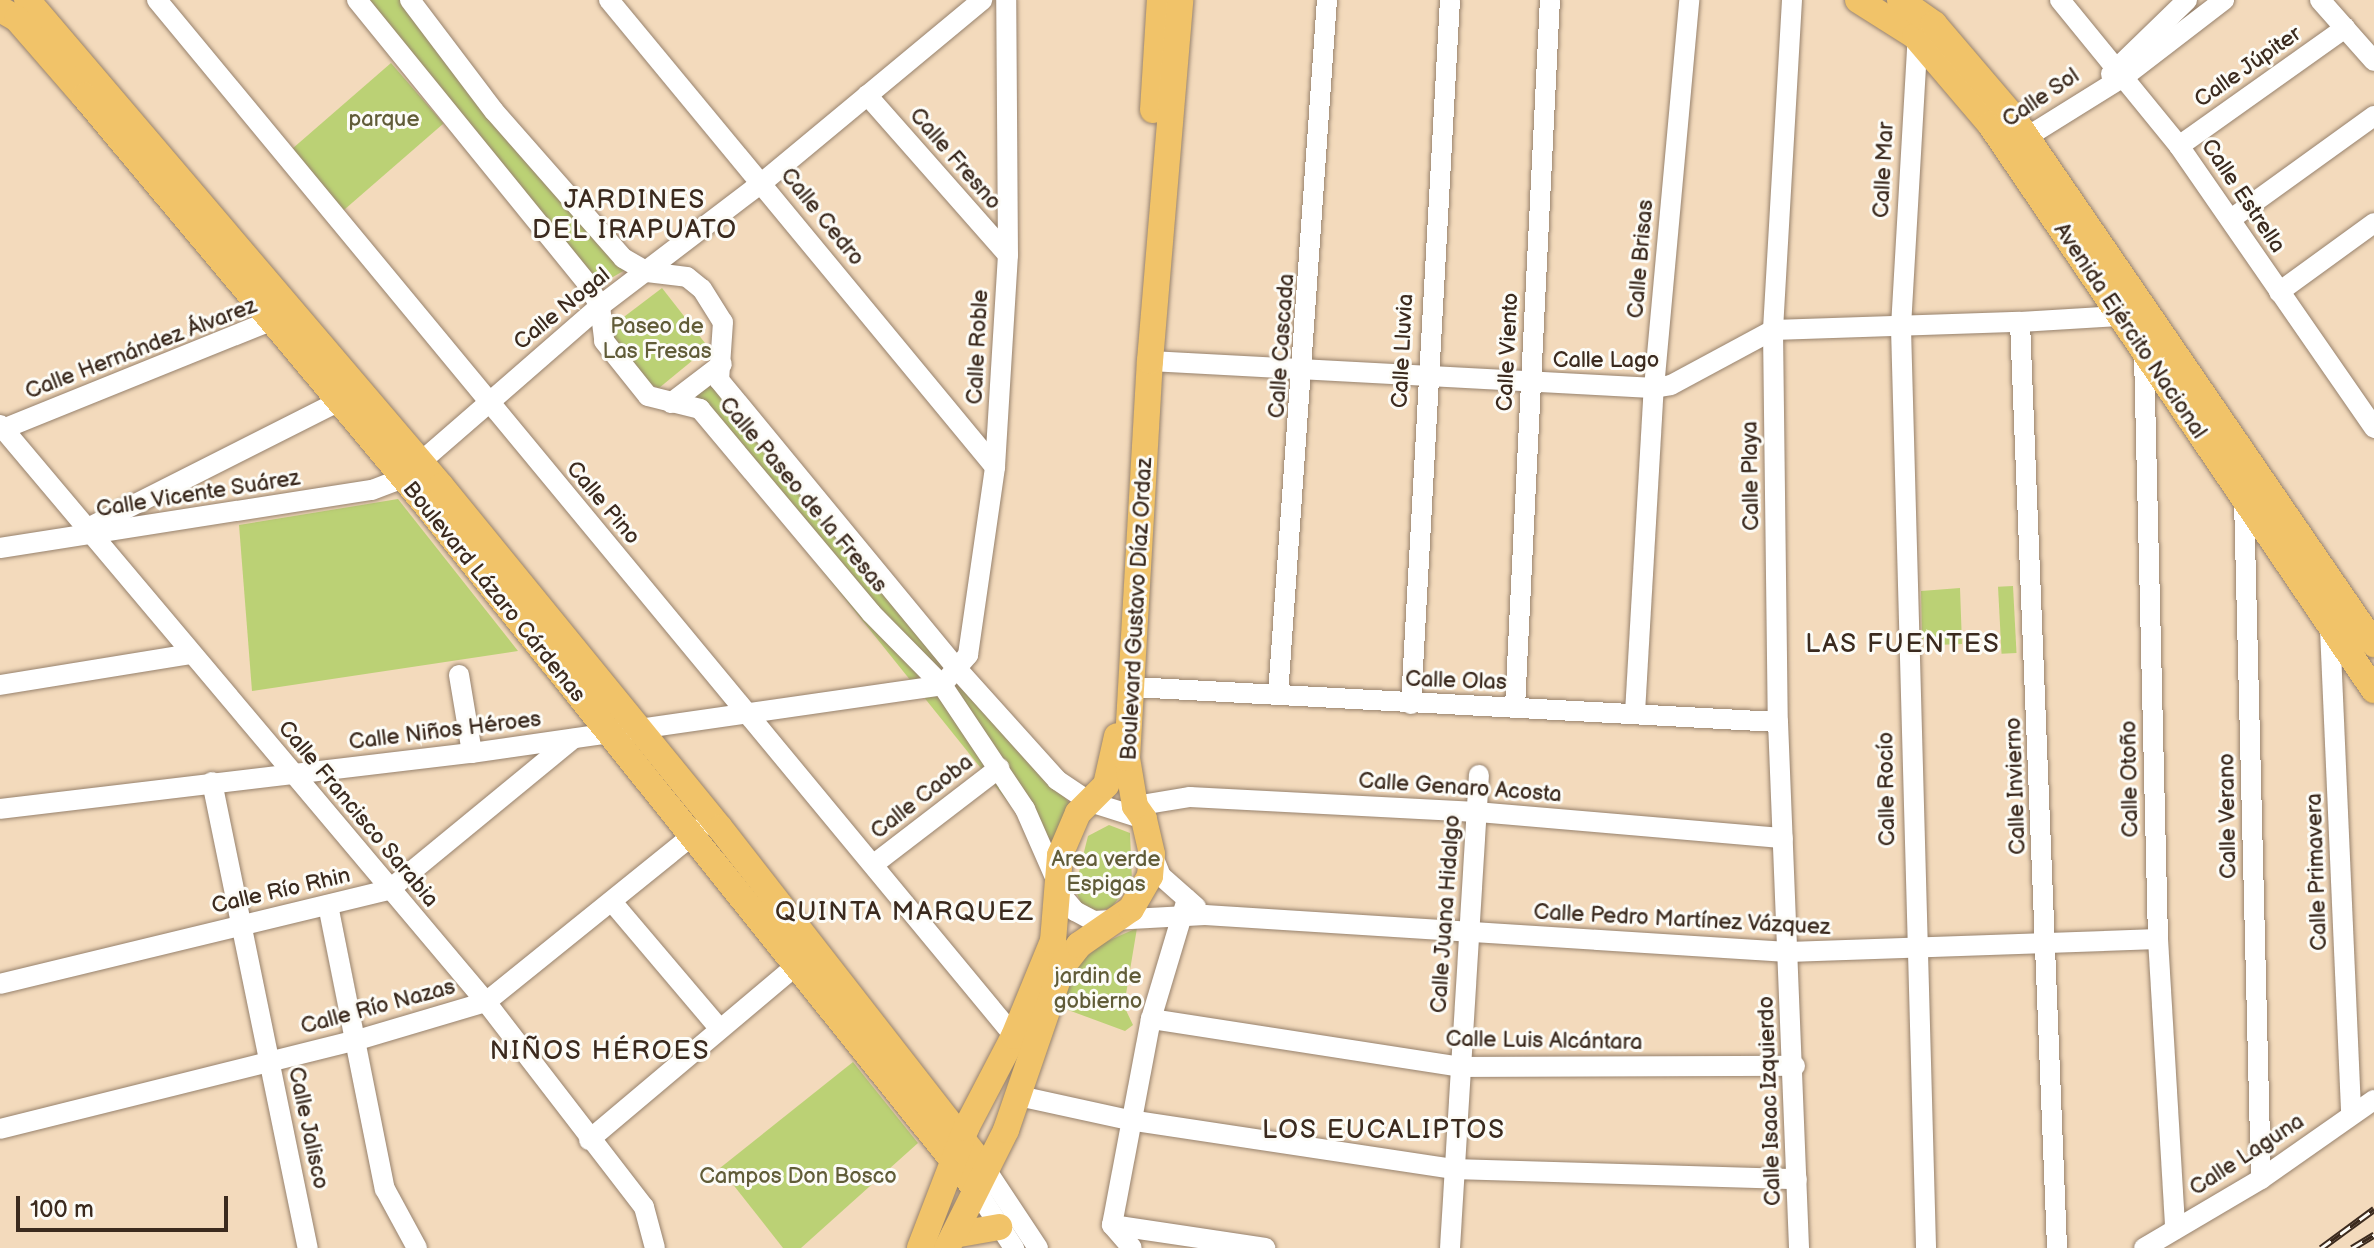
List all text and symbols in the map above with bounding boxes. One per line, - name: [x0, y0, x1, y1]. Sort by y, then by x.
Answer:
- street label: Calle Júpiter: [2189, 20, 2307, 114]
- street label: Calle Sol: [1997, 63, 2085, 133]
- street label: Calle Fresno: [904, 103, 1006, 215]
- park label: parque: [349, 107, 419, 133]
- street label: Calle Mar: [1868, 121, 1900, 219]
- street label: Calle Estrella: [2195, 134, 2291, 258]
- street label: Calle Cedro: [775, 163, 869, 271]
- district label: JARDINES DEL IRAPUATO: [532, 185, 738, 246]
- street label: Calle Brisas: [1623, 199, 1659, 319]
- street label: Avenida Ejército Nacional: [2048, 218, 2212, 444]
- street label: Calle Nogal: [509, 262, 615, 356]
- street label: Calle Cascada: [1264, 273, 1300, 419]
- street label: Calle Roble: [962, 289, 994, 405]
- street label: Calle Viento: [1492, 292, 1524, 412]
- street label: Calle Hernández Álvarez: [22, 293, 260, 405]
- street label: Calle Lluvia: [1387, 293, 1419, 409]
- park label: Paseo de Las Fresas: [602, 313, 712, 364]
- street label: Calle Lago: [1553, 348, 1659, 374]
- street label: Calle Paseo de la Fresas: [713, 392, 893, 598]
- street label: Calle Playa: [1737, 421, 1765, 531]
- street label: Calle Pino: [561, 456, 645, 550]
- street label: Boulevard Gustavo Díaz Ordaz: [1116, 457, 1158, 761]
- street label: Calle Vicente Suárez: [94, 465, 302, 523]
- street label: Boulevard Lázaro Cárdenas: [397, 476, 591, 708]
- district label: LAS FUENTES: [1805, 629, 2001, 661]
- street label: Calle Olas: [1405, 666, 1507, 696]
- street label: Calle Niños Héroes: [347, 706, 543, 756]
- street label: Calle Francisco Sarabia: [272, 715, 444, 913]
- street label: Calle Invierno: [2000, 717, 2032, 855]
- street label: Calle Otoño: [2116, 720, 2144, 838]
- street label: Calle Rocío: [1873, 732, 1901, 846]
- street label: Calle Caoba: [866, 749, 978, 845]
- street label: Calle Verano: [2214, 753, 2242, 879]
- street label: Calle Genaro Acosta: [1357, 768, 1563, 808]
- street label: Calle Primavera: [2301, 793, 2333, 951]
- street label: Calle Juana Hidalgo: [1426, 813, 1466, 1015]
- park label: Area verde Espigas: [1052, 846, 1160, 898]
- street label: Calle Río Rhin: [209, 862, 353, 920]
- district label: QUINTA MARQUEZ: [775, 897, 1035, 929]
- street label: Calle Pedro Martínez Vázquez: [1532, 899, 1832, 941]
- park label: jardin de gobierno: [1054, 963, 1142, 1014]
- street label: Calle Río Nazas: [298, 974, 458, 1040]
- street label: Calle Isaac Izquierdo: [1753, 996, 1787, 1206]
- street label: Calle Luis Alcántara: [1445, 1026, 1643, 1056]
- district label: NIÑOS HÉROES: [490, 1036, 710, 1068]
- street label: Calle Jalisco: [282, 1064, 334, 1192]
- street label: Calle Laguna: [2185, 1108, 2309, 1202]
- district label: LOS EUCALIPTOS: [1262, 1115, 1506, 1147]
- park label: Campos Don Bosco: [699, 1164, 897, 1190]
- scale bar: [20, 1180, 232, 1230]
- text: 100 m: [30, 1195, 94, 1224]

